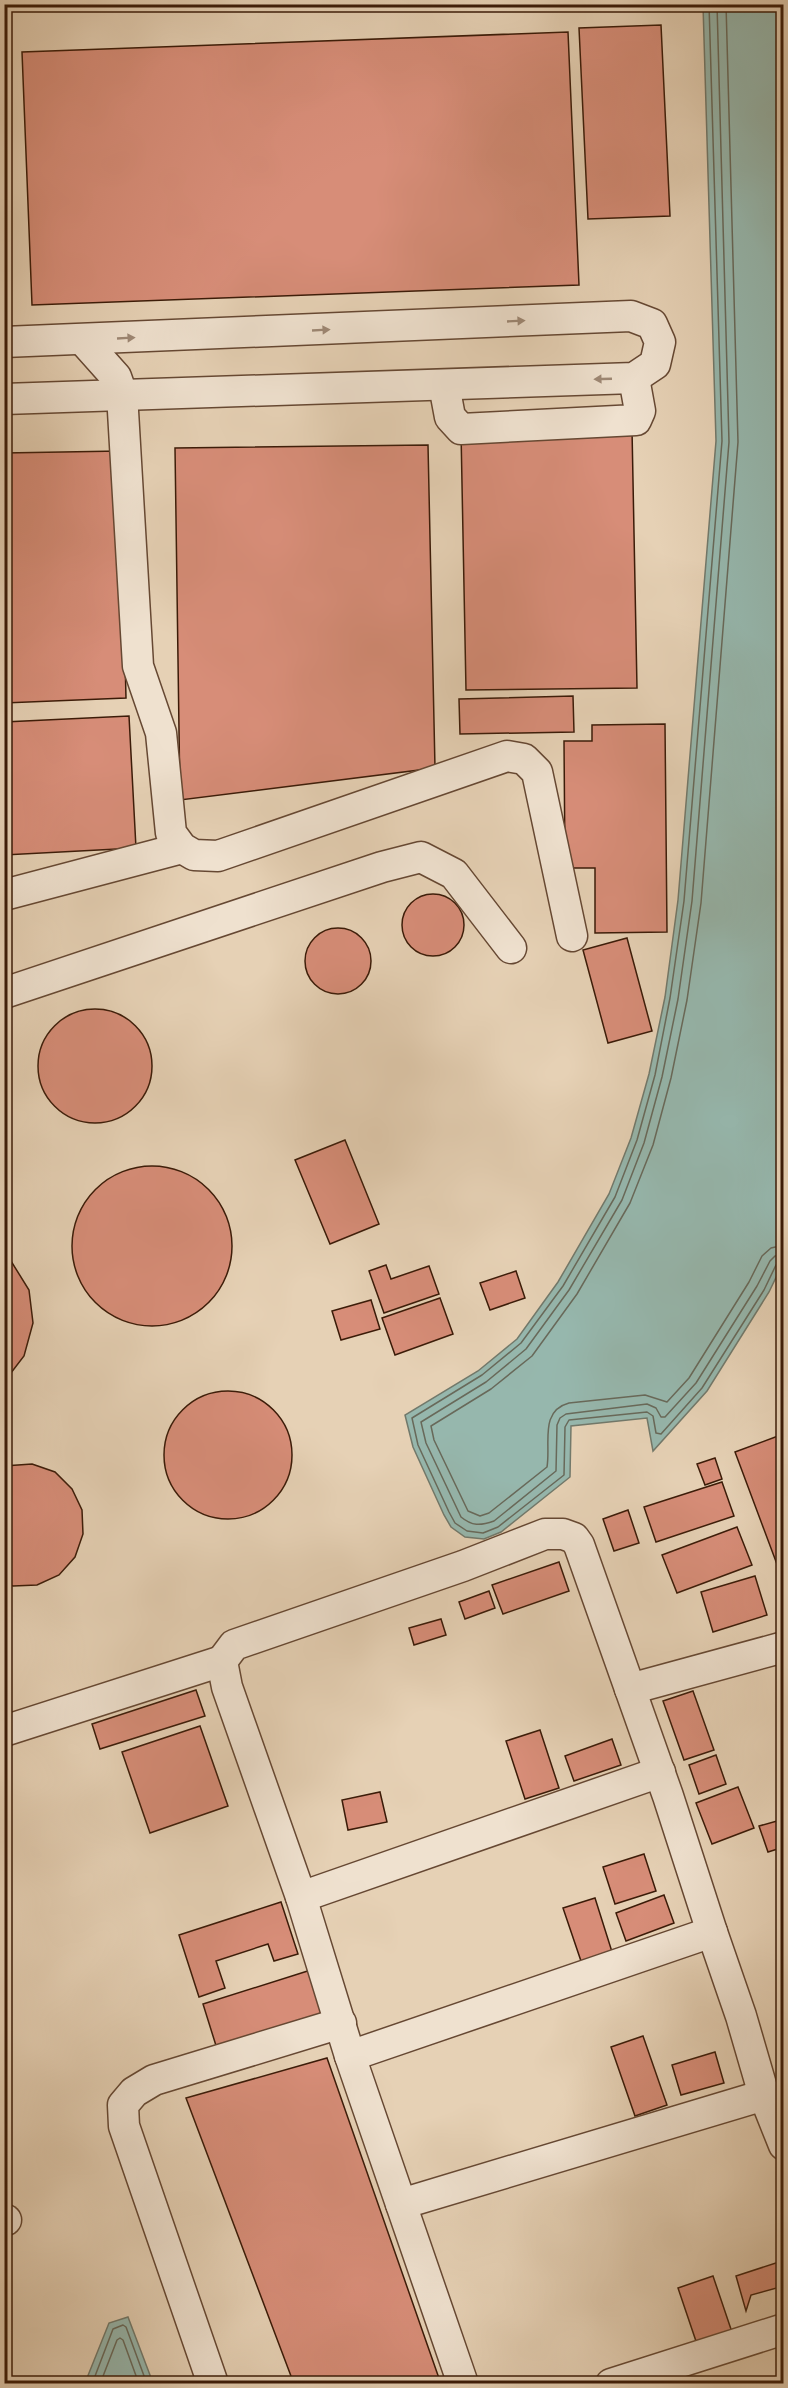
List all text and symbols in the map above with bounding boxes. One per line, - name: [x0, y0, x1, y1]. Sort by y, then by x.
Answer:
- one-way arrow: [506, 317, 525, 326]
- one-way arrow: [311, 325, 330, 334]
- one-way arrow: [116, 334, 135, 343]
- one-way arrow: [593, 375, 612, 384]

